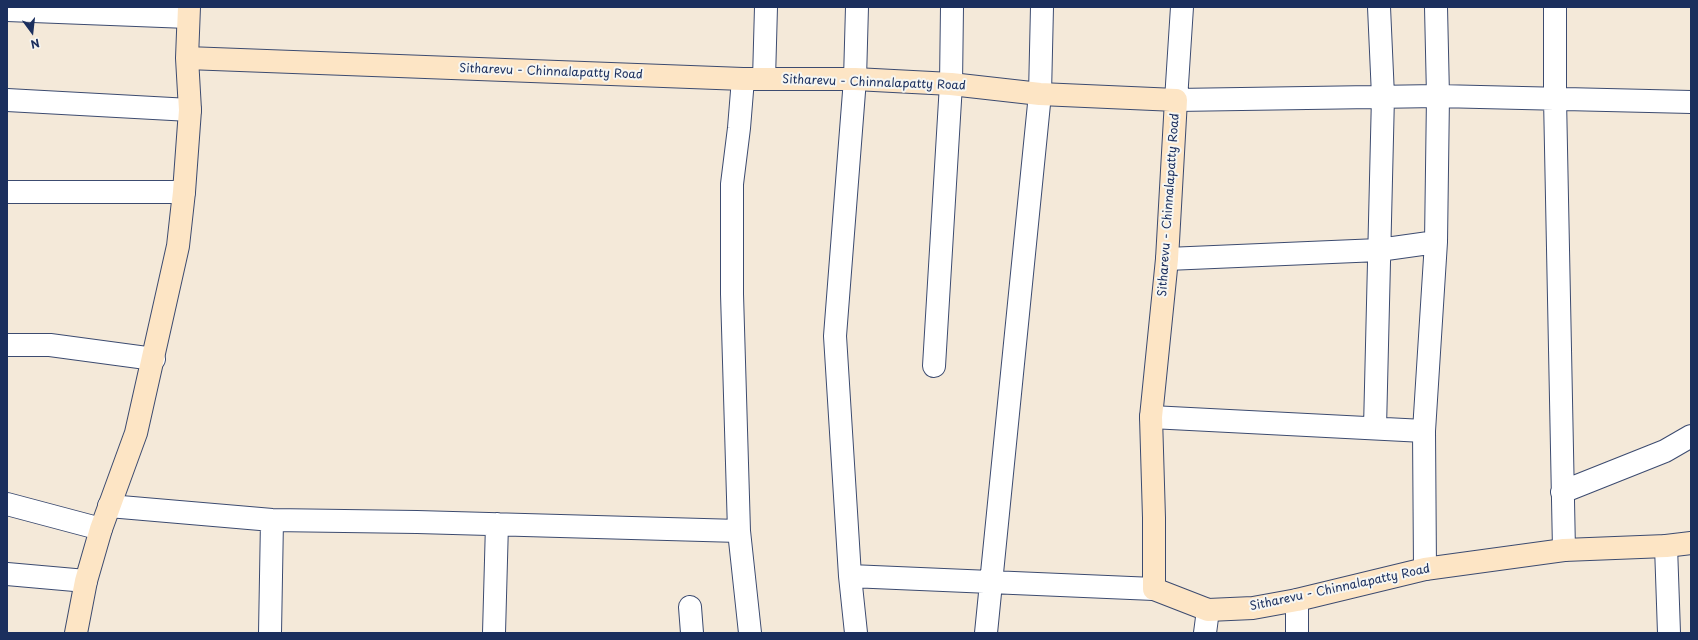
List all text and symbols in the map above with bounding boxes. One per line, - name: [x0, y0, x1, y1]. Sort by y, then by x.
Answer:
- north arrow: [12, 12, 52, 52]
- text: N: [29, 35, 42, 53]
- street label: Sitharevu - Chinnalapatty Road: [459, 62, 643, 82]
- street label: Sitharevu - Chinnalapatty Road: [782, 73, 966, 93]
- street label: Sitharevu - Chinnalapatty Road: [1155, 113, 1183, 297]
- street label: Sitharevu - Chinnalapatty Road: [1249, 562, 1431, 614]

